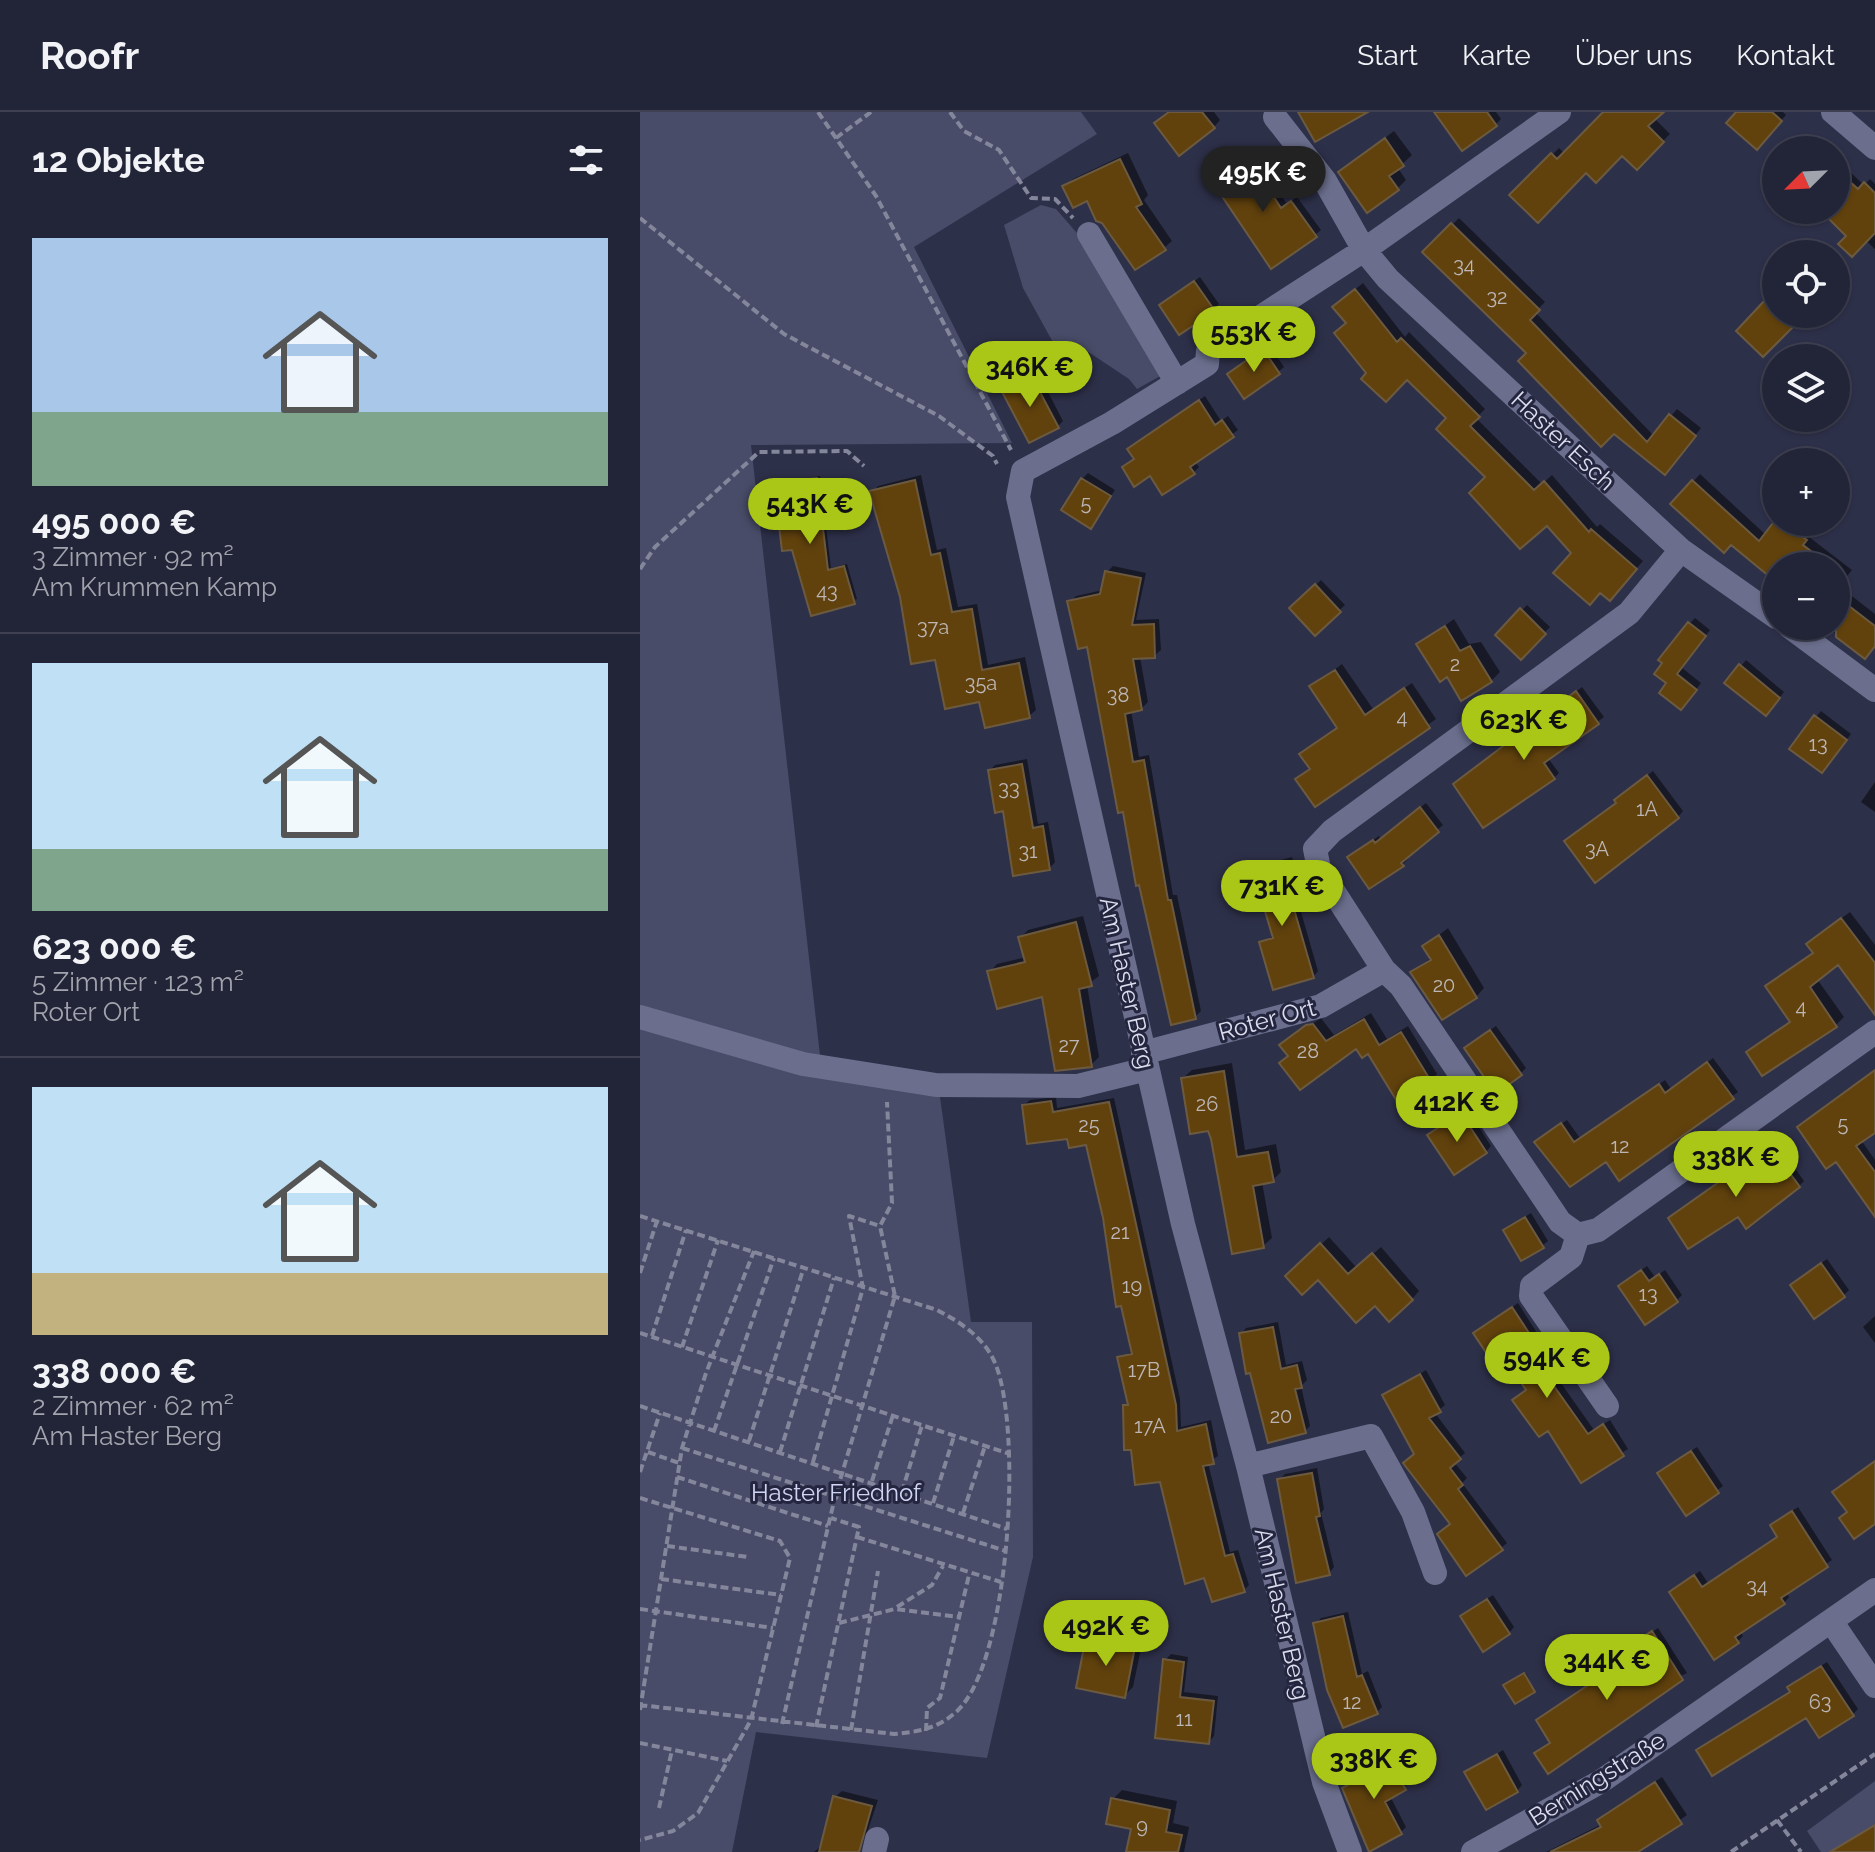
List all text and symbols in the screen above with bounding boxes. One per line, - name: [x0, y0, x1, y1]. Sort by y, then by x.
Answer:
- text: Roofr: [40, 33, 139, 78]
- text: Start: [1357, 39, 1418, 72]
- text: Karte: [1462, 39, 1531, 72]
- text: Über uns: [1575, 39, 1692, 72]
- text: Kontakt: [1736, 39, 1835, 72]
- north arrow: [1762, 136, 1850, 224]
- map controls: [1762, 136, 1850, 640]
- icon: filters: [564, 138, 608, 182]
- text: 12 Objekte: [32, 140, 205, 180]
- pin: 495K €: [1198, 146, 1328, 214]
- text: 495K €: [1219, 157, 1307, 187]
- button: locate: [1762, 240, 1850, 328]
- house number: 34: [1453, 253, 1475, 277]
- house number: 32: [1486, 285, 1508, 309]
- icon: home: [248, 290, 392, 434]
- pin: 553K €: [1189, 306, 1319, 374]
- text: 553K €: [1210, 317, 1298, 347]
- pin: 346K €: [965, 341, 1095, 409]
- button: layers: [1762, 344, 1850, 432]
- text: 346K €: [985, 352, 1075, 382]
- street label: Haster Esch: [1505, 385, 1621, 496]
- button: +: [1762, 448, 1850, 536]
- pin: 543K €: [745, 478, 875, 546]
- text: 543K €: [766, 489, 854, 519]
- house number: 5: [1081, 491, 1092, 515]
- text: 495 000 €: [32, 502, 196, 542]
- text: 3 Zimmer · 92 m²: [32, 542, 234, 572]
- button: −: [1762, 552, 1850, 640]
- text: Am Krummen Kamp: [32, 572, 277, 602]
- house number: 43: [816, 579, 838, 603]
- house number: 37a: [917, 615, 949, 639]
- house number: 2: [1450, 652, 1460, 676]
- house number: 35a: [965, 671, 997, 695]
- house number: 38: [1107, 683, 1129, 707]
- pin: 623K €: [1459, 694, 1589, 762]
- house number: 4: [1397, 705, 1408, 729]
- text: 623K €: [1479, 705, 1569, 735]
- icon: home: [248, 715, 392, 859]
- house number: 13: [1808, 732, 1828, 756]
- house number: 33: [998, 776, 1020, 800]
- house number: 1A: [1636, 797, 1659, 821]
- house number: 3A: [1585, 837, 1610, 861]
- house number: 31: [1018, 839, 1038, 863]
- pin: 731K €: [1217, 860, 1347, 928]
- text: 731K €: [1239, 871, 1325, 901]
- street label: Am Haster Berg: [1094, 894, 1161, 1072]
- text: 623 000 €: [32, 927, 197, 967]
- text: 5 Zimmer · 123 m²: [32, 967, 244, 997]
- house number: 20: [1433, 973, 1455, 997]
- street label: Roter Ort: [1215, 993, 1319, 1046]
- house number: 4: [1796, 995, 1807, 1019]
- text: Roter Ort: [32, 997, 140, 1027]
- house number: 27: [1058, 1033, 1080, 1057]
- house number: 28: [1297, 1039, 1319, 1063]
- pin: 412K €: [1392, 1076, 1522, 1144]
- text: 412K €: [1414, 1087, 1500, 1117]
- house number: 26: [1196, 1092, 1218, 1116]
- house number: 5: [1838, 1112, 1849, 1136]
- house number: 25: [1078, 1113, 1100, 1137]
- pin: 338K €: [1671, 1131, 1801, 1199]
- house number: 12: [1611, 1134, 1629, 1158]
- icon: home: [248, 1139, 392, 1283]
- text: 338K €: [1692, 1142, 1780, 1172]
- house number: 21: [1111, 1220, 1130, 1244]
- house number: 19: [1122, 1274, 1142, 1298]
- house number: 13: [1638, 1282, 1658, 1306]
- pin: 594K €: [1482, 1332, 1612, 1400]
- text: 594K €: [1503, 1343, 1591, 1373]
- text: 338 000 €: [32, 1351, 197, 1391]
- house number: 17B: [1128, 1358, 1160, 1382]
- text: 2 Zimmer · 62 m²: [32, 1391, 234, 1421]
- house number: 20: [1270, 1404, 1292, 1428]
- house number: 17A: [1134, 1414, 1166, 1438]
- text: Am Haster Berg: [32, 1421, 222, 1451]
- park label: Haster Friedhof: [751, 1478, 922, 1507]
- street label: Am Haster Berg: [1249, 1525, 1316, 1703]
- house number: 34: [1746, 1574, 1768, 1598]
- pin: 492K €: [1041, 1600, 1171, 1668]
- text: 492K €: [1062, 1611, 1150, 1641]
- pin: 344K €: [1542, 1634, 1672, 1702]
- text: 344K €: [1563, 1645, 1651, 1675]
- house number: 12: [1343, 1690, 1361, 1714]
- house number: 63: [1809, 1690, 1831, 1714]
- house number: 11: [1175, 1707, 1193, 1731]
- street label: Berningstraße: [1523, 1725, 1670, 1832]
- pin: 338K €: [1309, 1733, 1439, 1801]
- text: 338K €: [1330, 1744, 1418, 1774]
- house number: 9: [1136, 1814, 1148, 1838]

